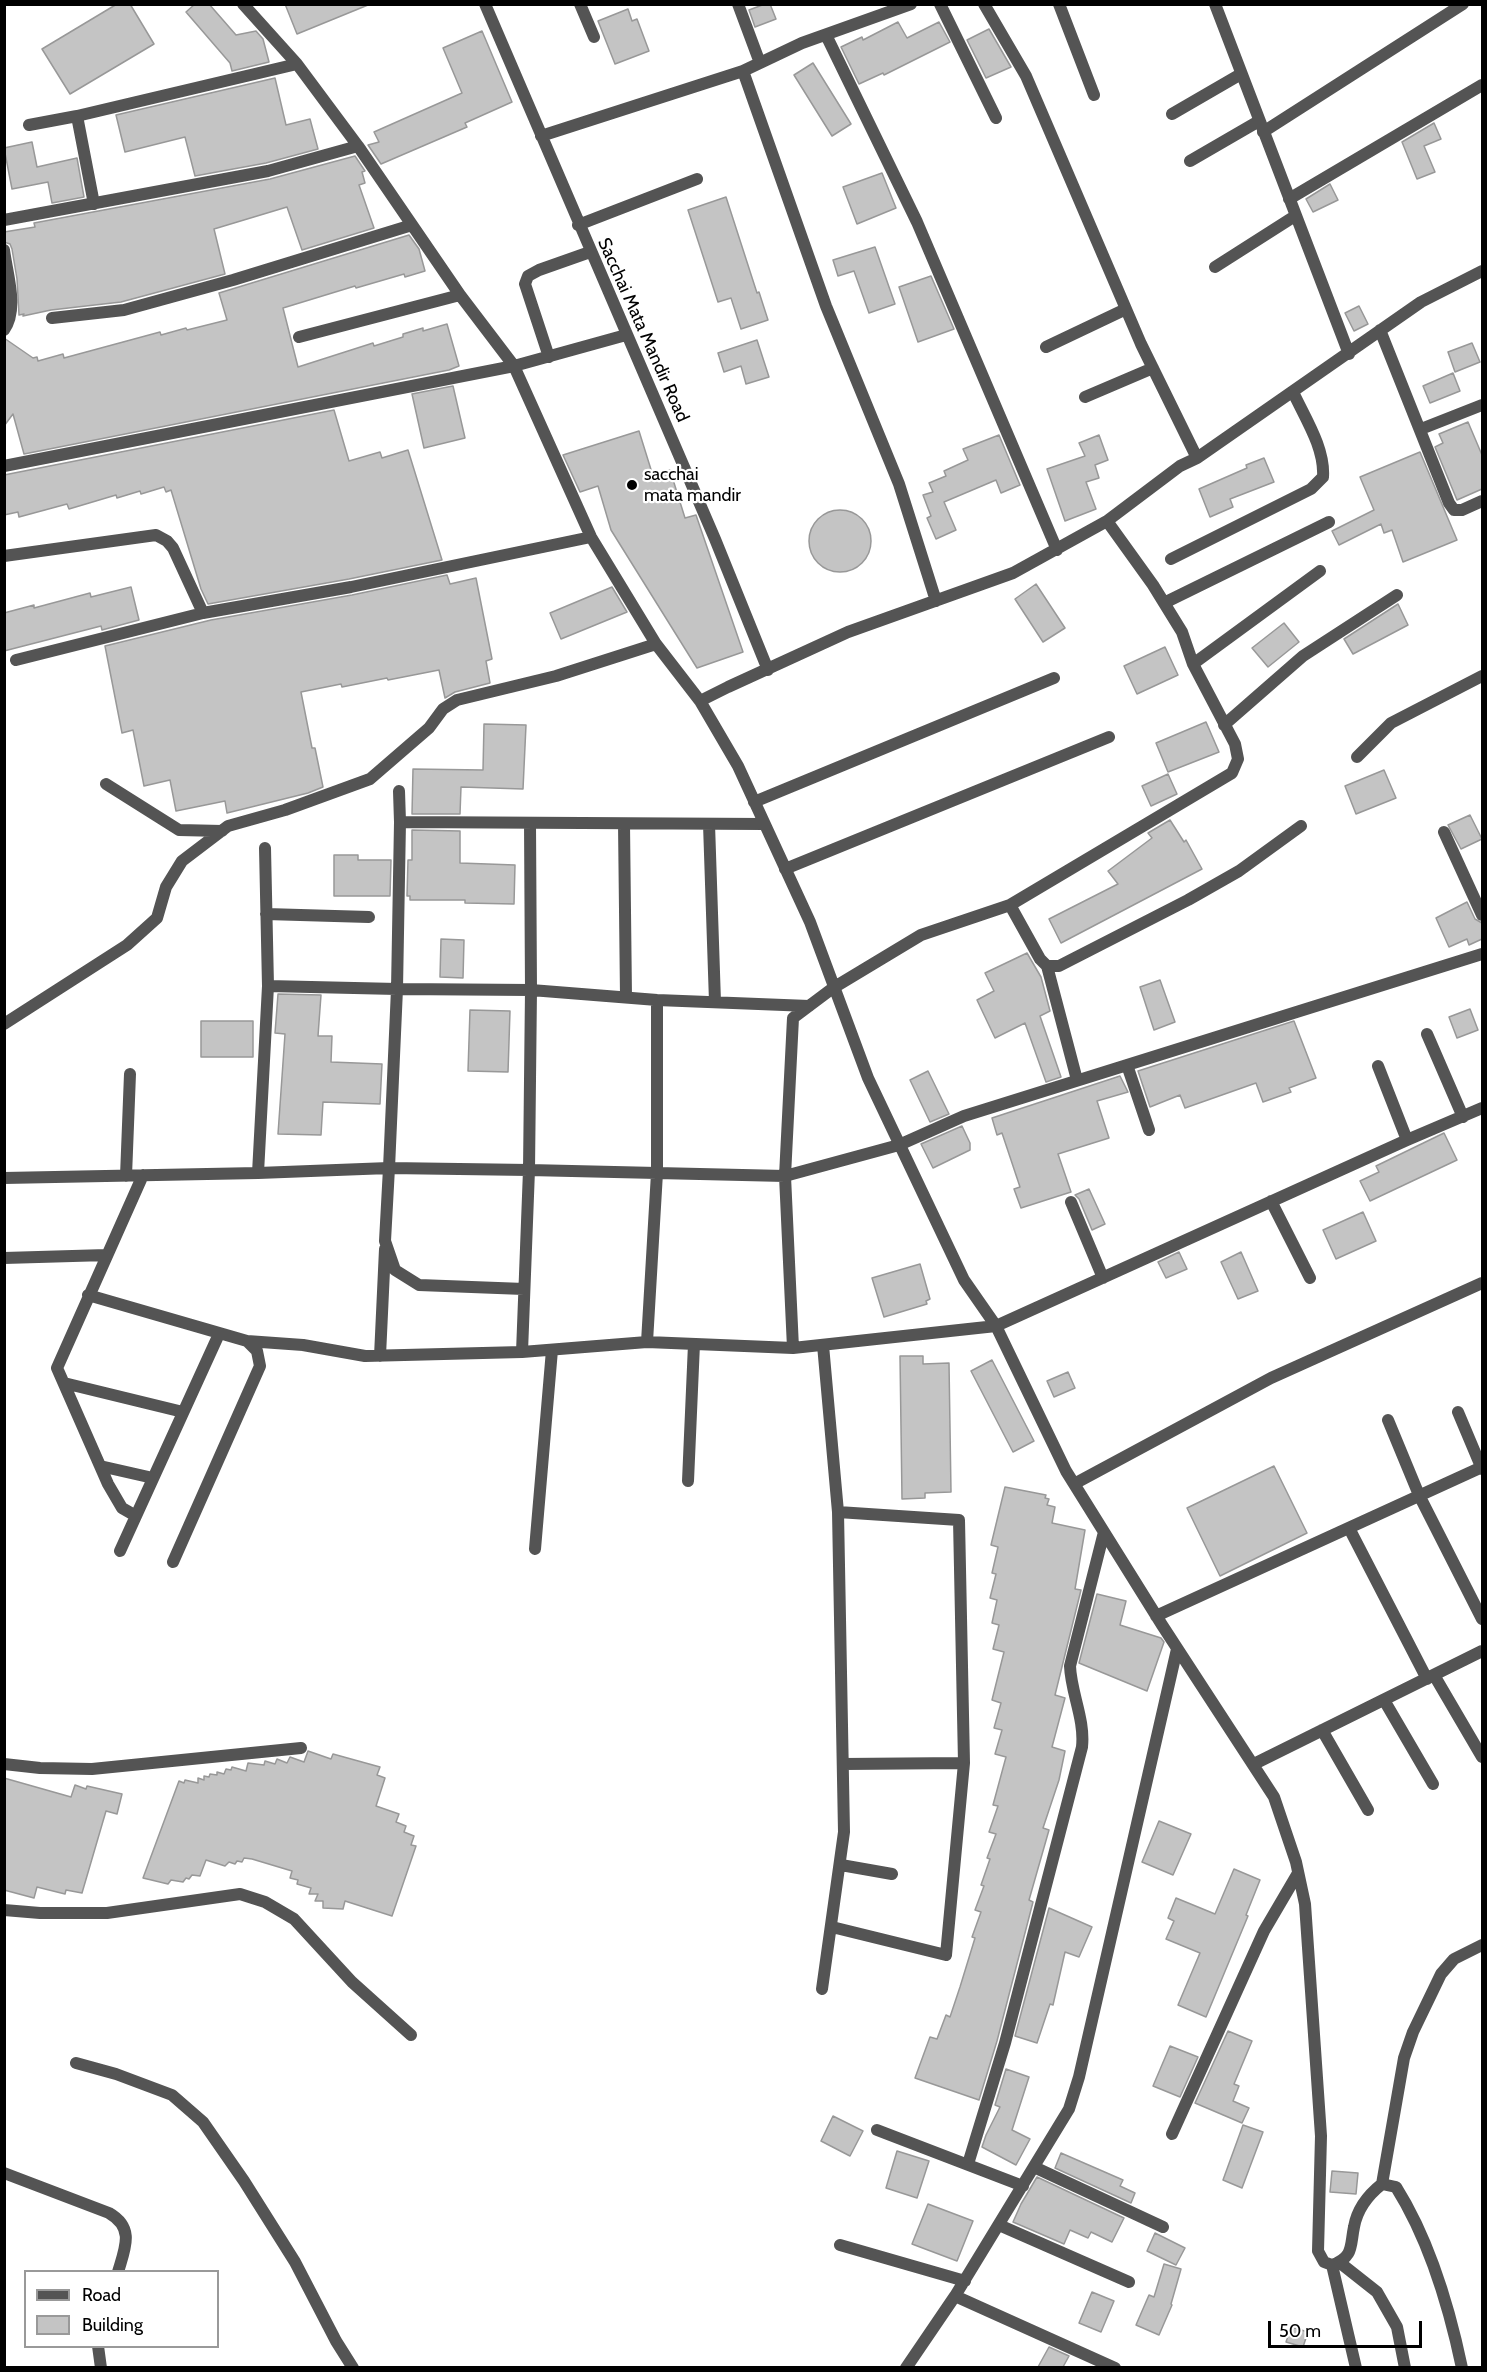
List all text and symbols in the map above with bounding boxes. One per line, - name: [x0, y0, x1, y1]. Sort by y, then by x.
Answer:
- street label: Sacchai Mata Mandir Road: [593, 235, 693, 425]
- place label: sacchai mata mandir: [644, 464, 741, 506]
- marker: sacchai mata mandir: [625, 478, 639, 492]
- legend: [24, 2270, 219, 2348]
- text: Road: [82, 2284, 121, 2306]
- scale bar: [1271, 2309, 1426, 2347]
- text: Building: [82, 2314, 143, 2336]
- text: 50 m: [1279, 2320, 1321, 2342]

